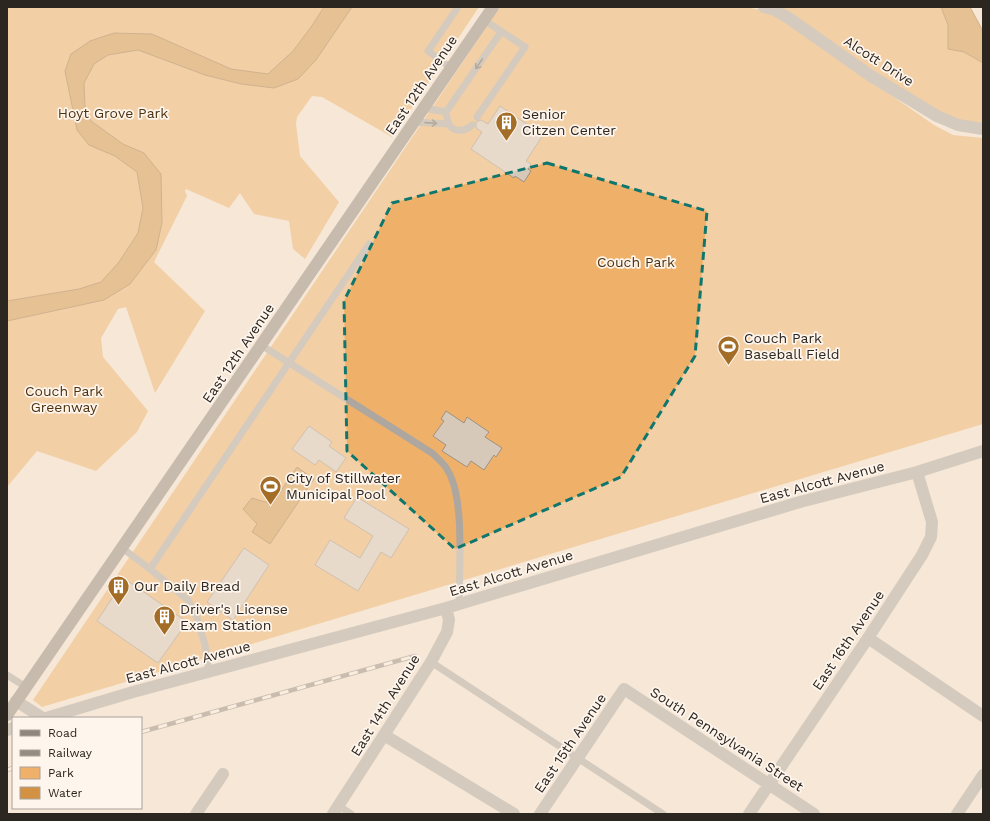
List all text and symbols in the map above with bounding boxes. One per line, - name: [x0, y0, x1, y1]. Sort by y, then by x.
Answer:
- street label: East 12th Avenue: [382, 32, 460, 138]
- street label: Alcott Drive: [841, 32, 917, 90]
- one-way arrow: [475, 58, 483, 69]
- park label: Hoyt Grove Park: [58, 105, 168, 121]
- place label: Senior Citzen Center: [522, 106, 616, 138]
- building icon: Senior Citzen Center: [494, 109, 520, 142]
- one-way arrow: [424, 120, 437, 127]
- park label: Couch Park: [597, 254, 675, 270]
- street label: East 12th Avenue: [199, 300, 277, 406]
- place label: Couch Park Baseball Field: [744, 330, 839, 362]
- sports icon: Couch Park Baseball Field: [716, 333, 742, 366]
- park label: Couch Park Greenway: [25, 383, 103, 415]
- street label: East Alcott Avenue: [758, 458, 886, 506]
- place label: City of Stillwater Municipal Pool: [286, 470, 401, 502]
- sports icon: City of Stillwater Municipal Pool: [257, 473, 283, 506]
- street label: East Alcott Avenue: [447, 547, 575, 599]
- building icon: Our Daily Bread: [106, 573, 132, 606]
- place label: Our Daily Bread: [134, 578, 240, 594]
- street label: East 16th Avenue: [809, 587, 887, 693]
- place label: Driver's License Exam Station: [180, 601, 288, 633]
- building icon: Driver's License Exam Station: [151, 604, 177, 637]
- street label: East Alcott Avenue: [124, 638, 252, 686]
- street label: East 14th Avenue: [347, 651, 423, 759]
- street label: South Pennsylvania Street: [647, 683, 807, 795]
- street label: East 15th Avenue: [531, 690, 609, 796]
- legend: [12, 717, 142, 809]
- text: Road: [48, 726, 77, 740]
- text: Railway: [48, 746, 93, 760]
- text: Park: [48, 766, 74, 780]
- text: Water: [48, 786, 83, 800]

